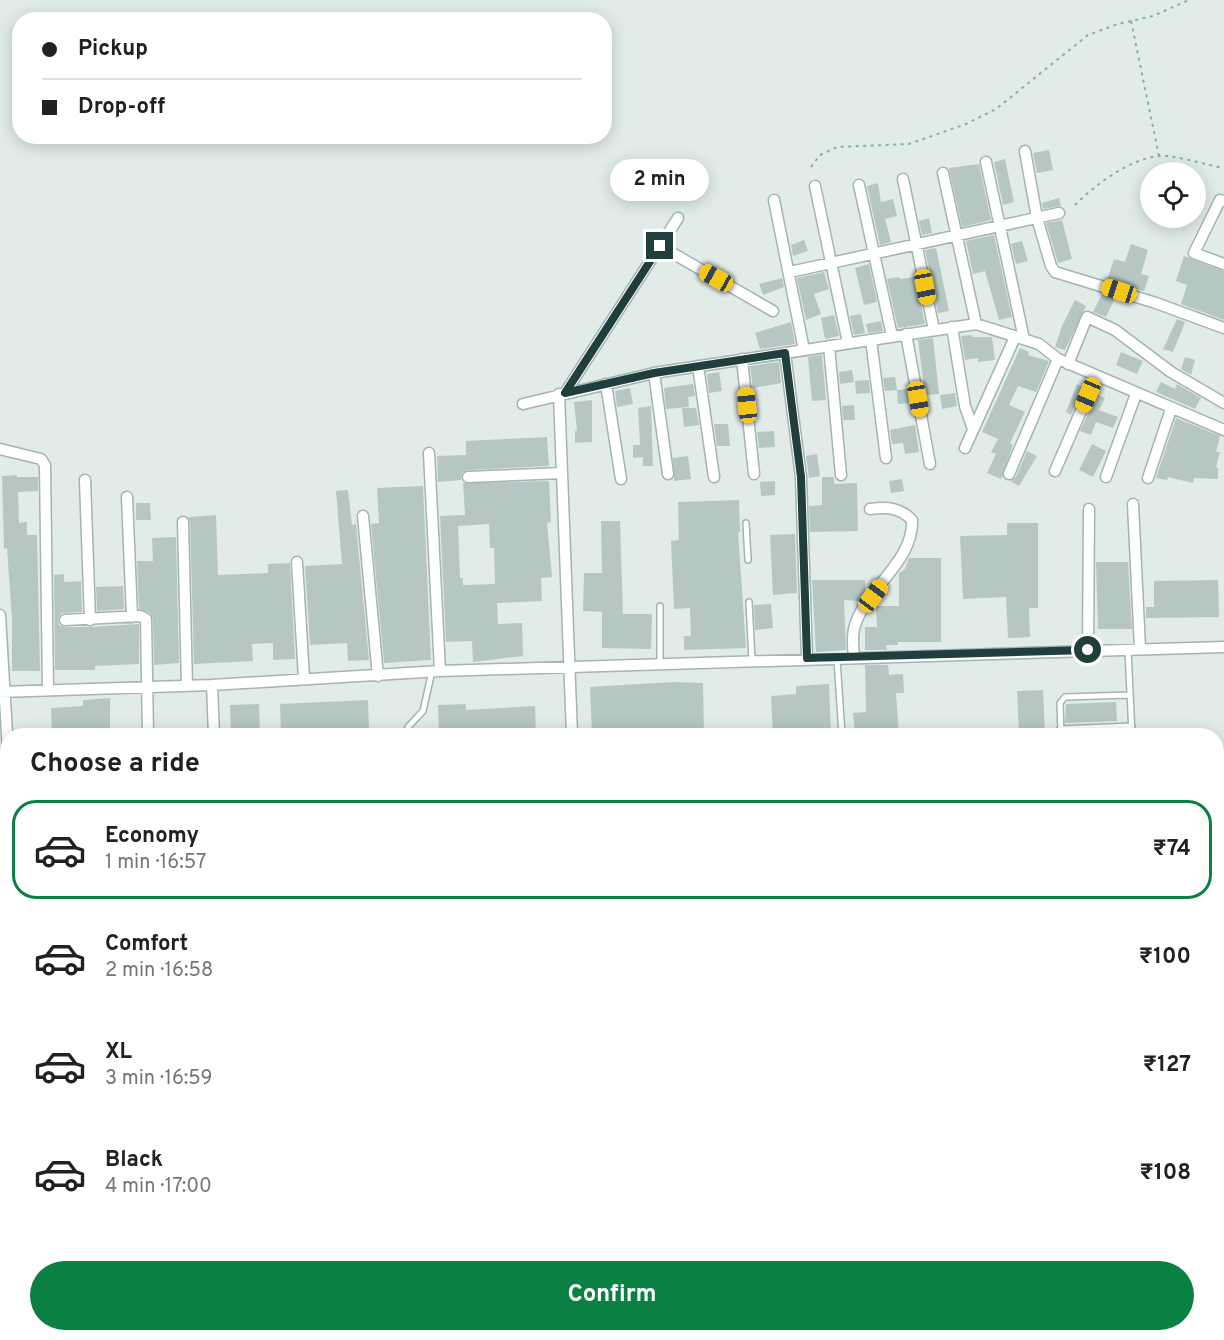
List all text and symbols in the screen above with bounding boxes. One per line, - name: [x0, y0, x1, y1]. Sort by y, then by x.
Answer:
- text: Pickup: [78, 36, 148, 63]
- text: Drop-off: [78, 94, 165, 121]
- callout: 2 min: [610, 159, 710, 201]
- map controls: [1140, 162, 1206, 228]
- button: locate: [1140, 162, 1206, 228]
- text: 2 min: [633, 167, 686, 193]
- route end: [646, 232, 673, 259]
- car: [696, 261, 736, 295]
- car: [913, 268, 937, 306]
- car: [1099, 277, 1139, 305]
- car: [1073, 375, 1103, 415]
- car: [906, 380, 930, 418]
- car: [736, 386, 758, 424]
- car: [855, 576, 891, 616]
- route start: [1074, 636, 1101, 663]
- text: Choose a ride: [30, 747, 200, 781]
- icon: car: [33, 823, 87, 877]
- text: Economy: [105, 823, 199, 850]
- text: ₹74: [1152, 836, 1191, 863]
- text: 1 min · 16:57: [105, 850, 206, 876]
- icon: car: [33, 931, 87, 985]
- text: Comfort: [105, 931, 188, 958]
- text: ₹100: [1139, 944, 1191, 971]
- text: 2 min · 16:58: [105, 958, 213, 984]
- icon: car: [33, 1039, 87, 1093]
- text: XL: [105, 1039, 132, 1066]
- text: ₹127: [1143, 1052, 1191, 1079]
- text: 3 min · 16:59: [105, 1066, 212, 1092]
- icon: car: [33, 1147, 87, 1201]
- text: Black: [105, 1147, 163, 1174]
- text: ₹108: [1139, 1160, 1191, 1187]
- text: 4 min · 17:00: [105, 1174, 212, 1200]
- button: Confirm: [30, 1261, 1194, 1330]

